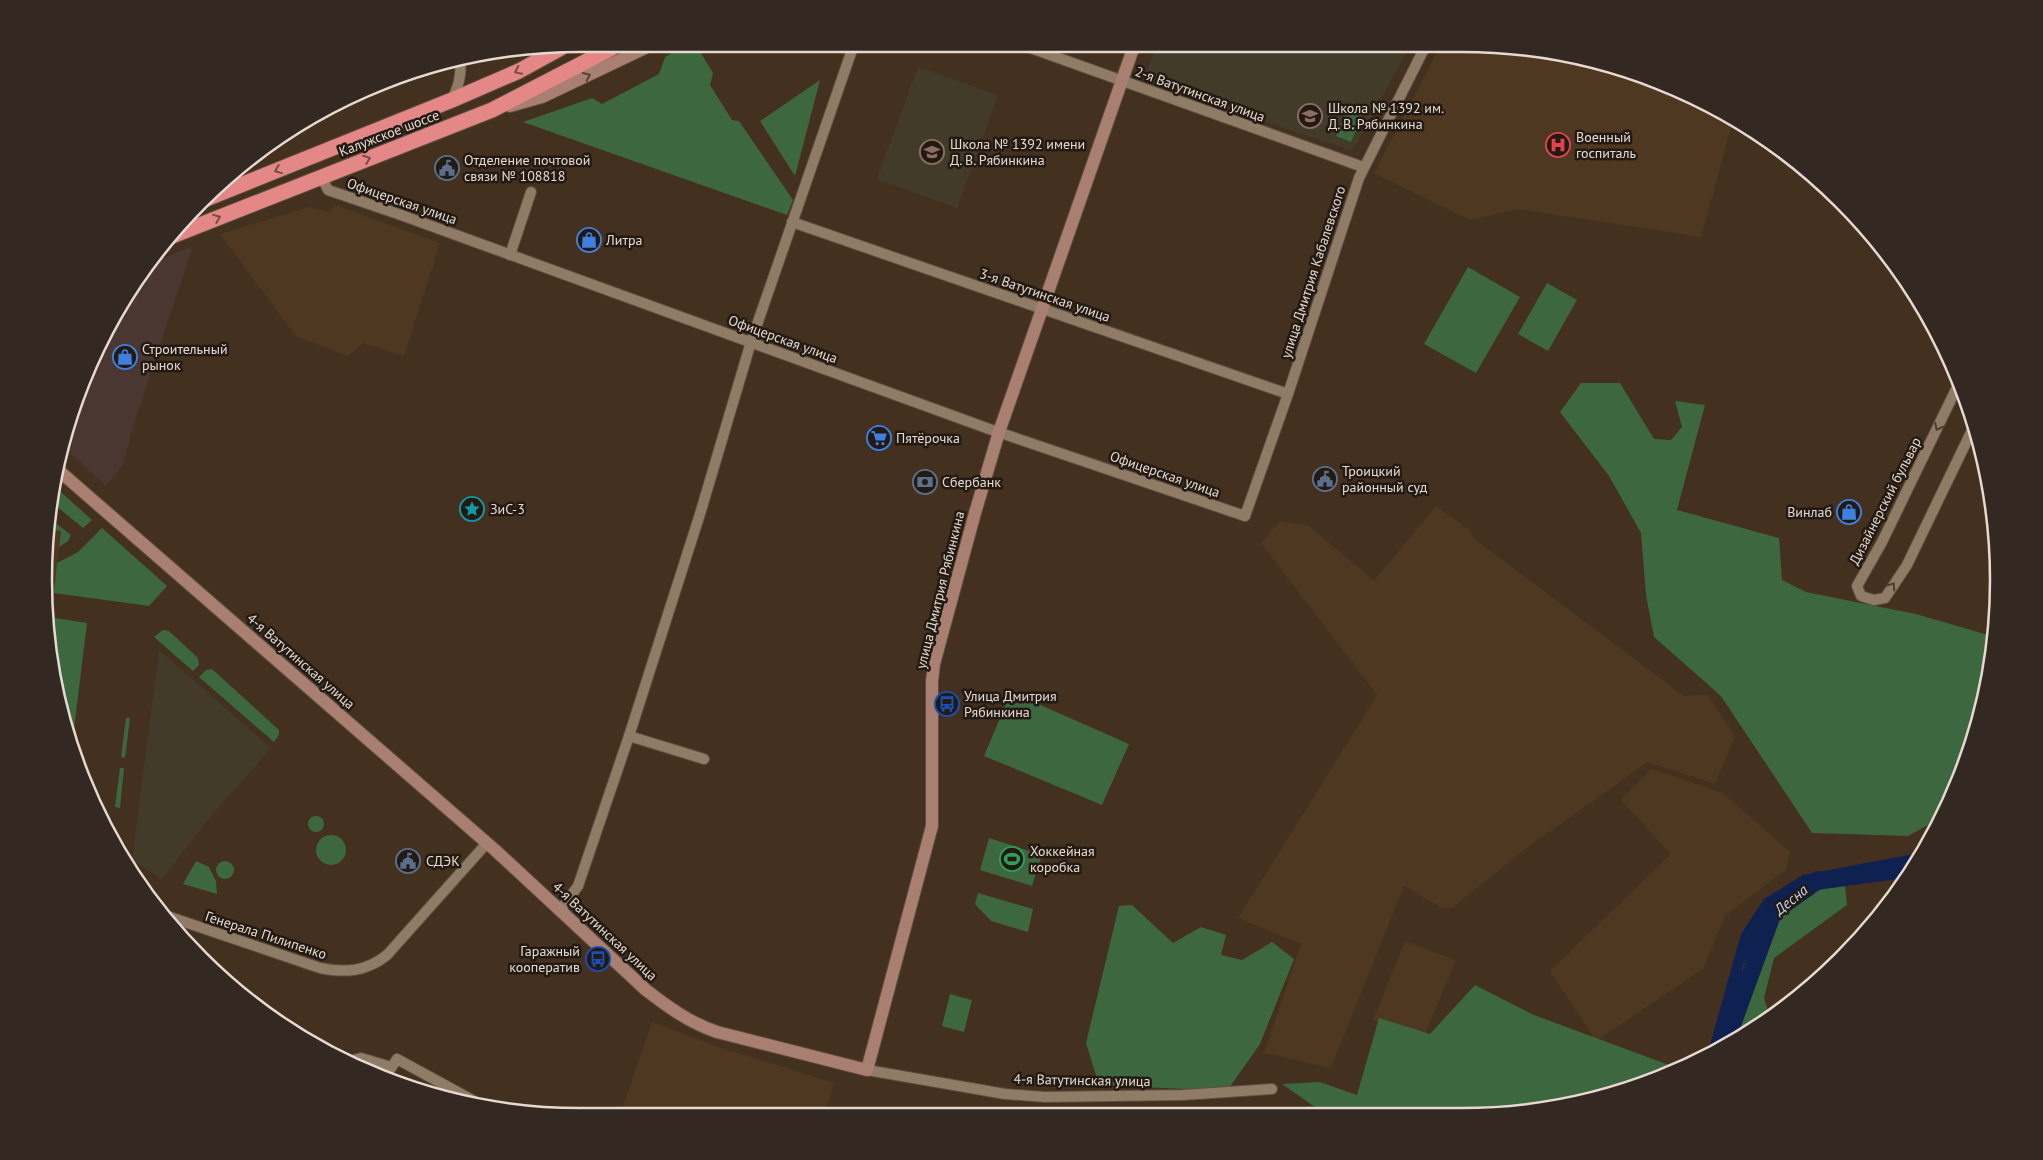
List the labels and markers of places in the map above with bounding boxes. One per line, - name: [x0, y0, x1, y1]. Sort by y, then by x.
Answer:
- place label: Школа № 1392 им. Д. В. Рябинкина: [1328, 99, 1444, 133]
- school or university icon: Школа № 1392 им. Д. В. Рябинкина: [1297, 103, 1323, 129]
- place label: Военный госпиталь: [1576, 128, 1636, 162]
- hospital icon: Военный госпиталь: [1545, 132, 1571, 158]
- place label: Школа № 1392 имени Д. В. Рябинкина: [950, 135, 1085, 169]
- school or university icon: Школа № 1392 имени Д. В. Рябинкина: [919, 139, 945, 165]
- place label: Отделение почтовой связи № 108818: [464, 151, 590, 185]
- public building icon: Отделение почтовой связи № 108818: [434, 155, 460, 181]
- shop icon: Литра: [576, 227, 602, 253]
- place label: Литра: [605, 231, 643, 249]
- place label: Строительный рынок: [142, 340, 228, 374]
- shop icon: Строительный рынок: [112, 344, 138, 370]
- supermarket icon: Пятёрочка: [866, 425, 892, 451]
- place label: Пятёрочка: [896, 429, 960, 447]
- place label: Троицкий районный суд: [1342, 462, 1428, 496]
- public building icon: Троицкий районный суд: [1312, 466, 1338, 492]
- bank icon: Сбербанк: [912, 469, 938, 495]
- place label: Сбербанк: [942, 473, 1001, 491]
- place icon: ЗиС-3: [459, 496, 485, 522]
- shop icon: Винлаб: [1836, 499, 1862, 525]
- place label: ЗиС-3: [490, 500, 525, 518]
- place label: Винлаб: [1787, 503, 1832, 521]
- place label: Улица Дмитрия Рябинкина: [964, 687, 1057, 721]
- bus stop icon: Улица Дмитрия Рябинкина: [934, 691, 960, 717]
- place label: Хоккейная коробка: [1030, 842, 1095, 876]
- sports icon: Хоккейная коробка: [999, 846, 1025, 872]
- public building icon: СДЭК: [395, 848, 421, 874]
- place label: СДЭК: [426, 852, 460, 870]
- place label: Гаражный кооператив: [509, 942, 580, 976]
- bus stop icon: Гаражный кооператив: [585, 946, 611, 972]

